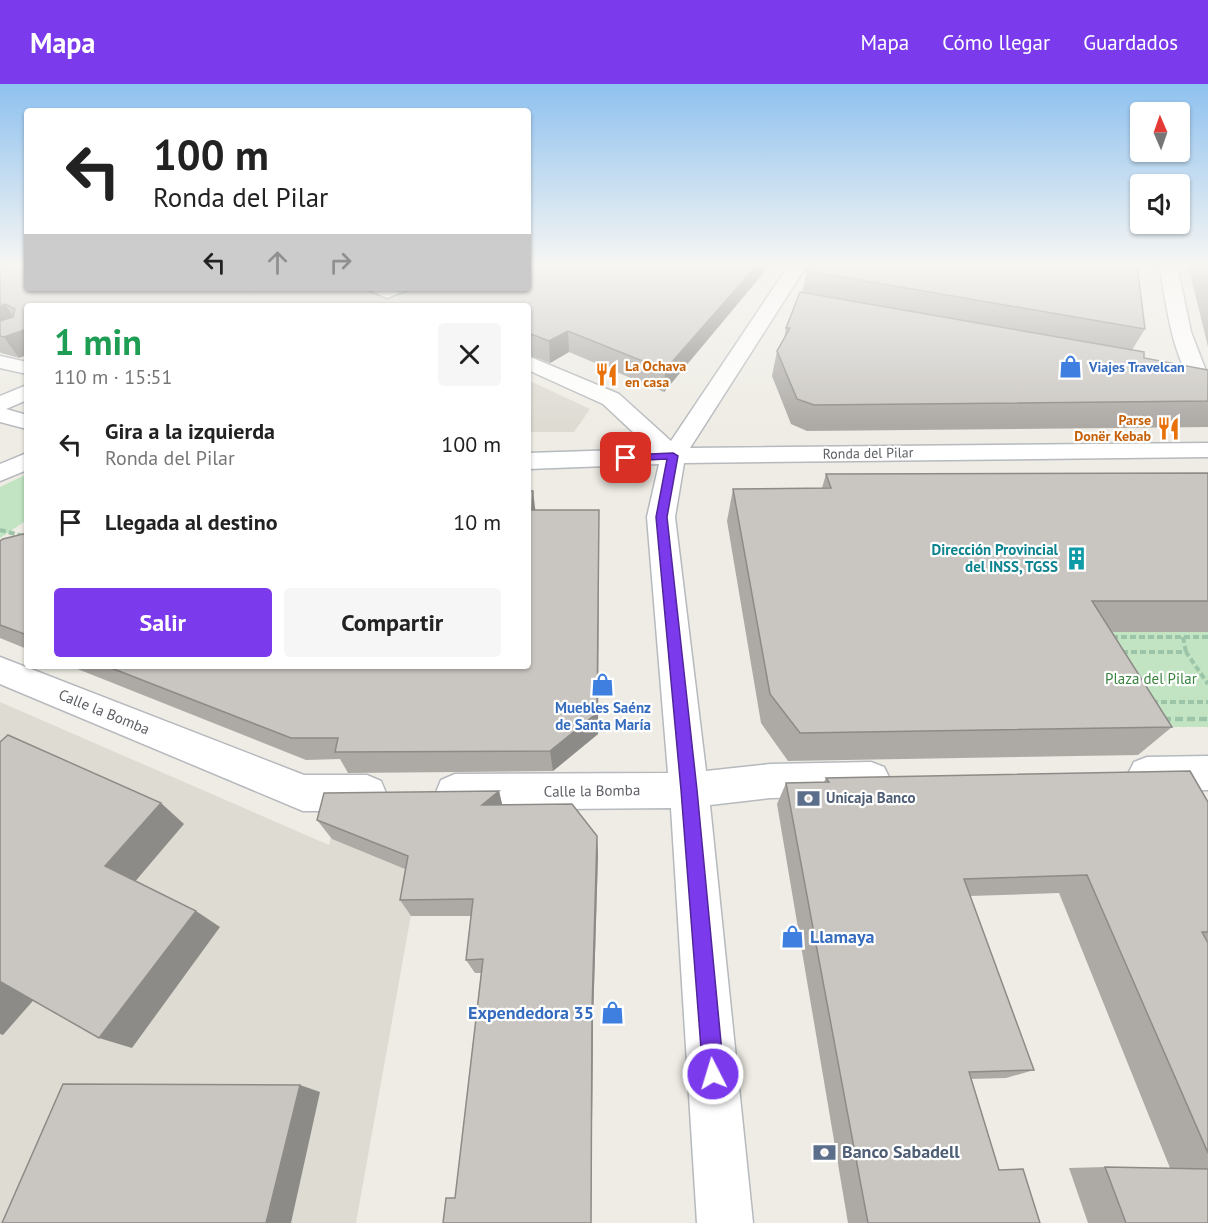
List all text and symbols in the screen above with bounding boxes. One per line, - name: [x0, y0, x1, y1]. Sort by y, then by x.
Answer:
- text: Mapa: [30, 24, 95, 61]
- text: Mapa: [860, 29, 909, 56]
- text: Cómo llegar: [942, 29, 1050, 56]
- text: Guardados: [1083, 29, 1178, 56]
- north arrow: [1130, 102, 1190, 162]
- map controls: [1130, 102, 1190, 234]
- text: 100 m: [153, 127, 269, 182]
- icon: left: [54, 132, 132, 210]
- button: sound: [1130, 174, 1190, 234]
- text: Ronda del Pilar: [153, 180, 328, 214]
- icon: left: [198, 246, 231, 279]
- icon: ahead: [261, 246, 294, 279]
- icon: right: [324, 246, 357, 279]
- text: 1 min: [54, 318, 142, 365]
- button: close: [438, 323, 501, 386]
- shop icon: Viajes Travelcan: [1058, 354, 1084, 380]
- place label: La Ochava en casa: [625, 357, 686, 391]
- place label: Viajes Travelcan: [1088, 358, 1185, 376]
- restaurant icon: La Ochava en casa: [594, 361, 620, 387]
- text: 110 m · 15:51: [54, 364, 172, 390]
- place label: Parse Donër Kebab: [1074, 411, 1151, 445]
- restaurant icon: Parse Donër Kebab: [1156, 415, 1182, 441]
- text: Gira a la izquierda: [105, 417, 275, 445]
- icon: left: [54, 428, 87, 461]
- text: 100 m: [441, 430, 501, 458]
- pin: [600, 432, 651, 483]
- icon: arrive: [609, 441, 642, 474]
- street label: Ronda del Pilar: [822, 443, 914, 463]
- text: Ronda del Pilar: [105, 445, 235, 471]
- icon: arrive: [54, 506, 87, 539]
- text: Llegada al destino: [105, 508, 278, 536]
- text: 10 m: [453, 508, 501, 536]
- place label: Dirección Provincial del INSS, TGSS: [932, 540, 1059, 576]
- building icon: Dirección Provincial del INSS, TGSS: [1063, 546, 1089, 572]
- button: Salir: [54, 588, 272, 657]
- button: Compartir: [284, 588, 501, 657]
- park label: Plaza del Pilar: [1105, 669, 1197, 688]
- shop icon: Muebles Saénz de Santa María: [590, 671, 616, 697]
- street label: Calle la Bomba: [56, 685, 152, 738]
- place label: Muebles Saénz de Santa María: [555, 698, 651, 734]
- street label: Calle la Bomba: [544, 780, 640, 801]
- bank icon: Unicaja Banco: [795, 785, 821, 811]
- place label: Unicaja Banco: [826, 788, 916, 807]
- shop icon: Llamaya: [779, 924, 805, 950]
- place label: Llamaya: [810, 925, 874, 948]
- shop icon: Expendedora 35: [599, 1000, 625, 1026]
- place label: Expendedora 35: [468, 1001, 594, 1024]
- position arrow: [681, 1042, 745, 1106]
- bank icon: Banco Sabadell: [811, 1139, 837, 1165]
- place label: Banco Sabadell: [842, 1140, 960, 1163]

